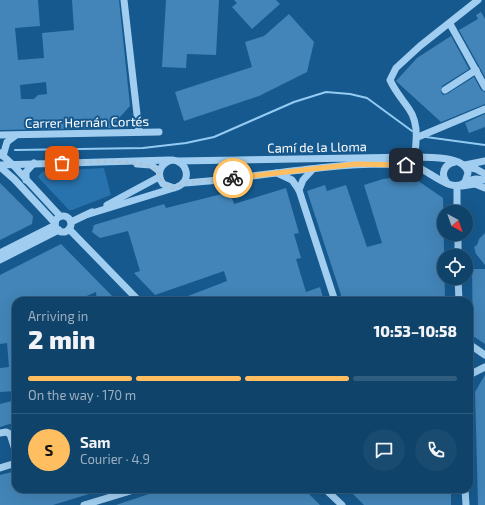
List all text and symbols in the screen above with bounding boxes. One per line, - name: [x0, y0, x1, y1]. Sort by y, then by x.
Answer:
- street label: Carrer Hernán Cortés: [25, 113, 149, 131]
- street label: Camí de la Lloma: [267, 138, 367, 156]
- pin: [45, 146, 79, 180]
- pin: [389, 148, 423, 182]
- icon: bag: [51, 152, 73, 174]
- icon: home: [395, 154, 417, 176]
- courier: [213, 158, 253, 198]
- icon: bike: [222, 167, 244, 189]
- north arrow: [437, 205, 473, 241]
- map controls: [437, 205, 473, 285]
- button: locate: [437, 249, 473, 285]
- text: Arriving in: [28, 308, 88, 324]
- text: 10:53–10:58: [373, 322, 457, 340]
- text: 2 min: [28, 323, 95, 354]
- text: On the way · 170 m: [28, 387, 136, 403]
- button: chat: [363, 429, 405, 471]
- button: phone: [415, 429, 457, 471]
- text: Sam: [80, 433, 111, 451]
- text: S: [45, 441, 53, 459]
- text: Courier · 4.9: [80, 451, 150, 467]

